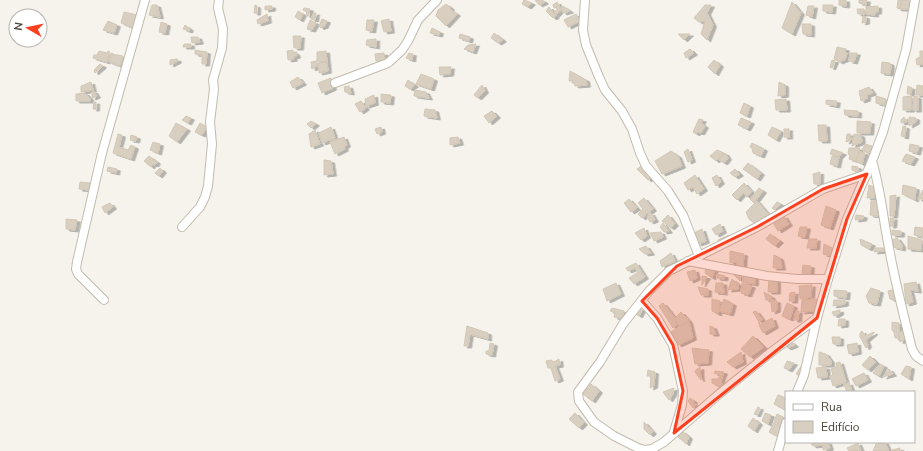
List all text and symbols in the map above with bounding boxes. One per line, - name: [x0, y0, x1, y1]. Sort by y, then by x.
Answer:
- north arrow: [8, 8, 48, 48]
- text: N: [11, 21, 27, 32]
- legend: [785, 391, 915, 443]
- text: Rua: [821, 399, 842, 415]
- text: Edifício: [821, 419, 860, 435]

